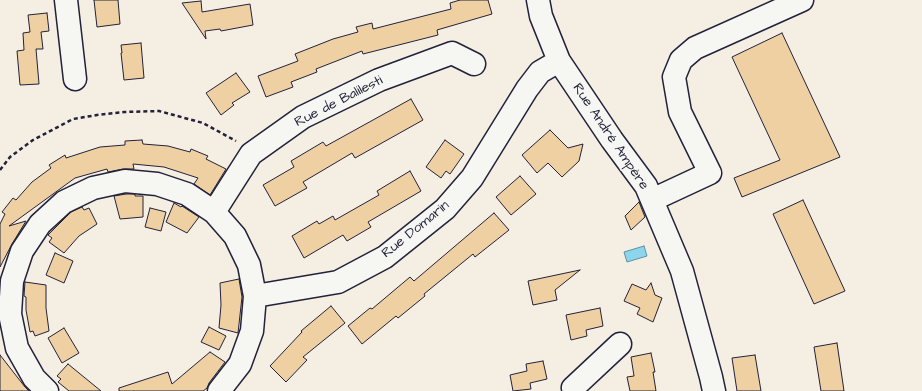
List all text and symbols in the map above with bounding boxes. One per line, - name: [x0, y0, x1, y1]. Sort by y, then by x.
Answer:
- street label: Rue de Balilesti: [292, 73, 386, 131]
- street label: Rue André Ampère: [568, 81, 652, 193]
- street label: Rue Domarin: [379, 198, 453, 262]

